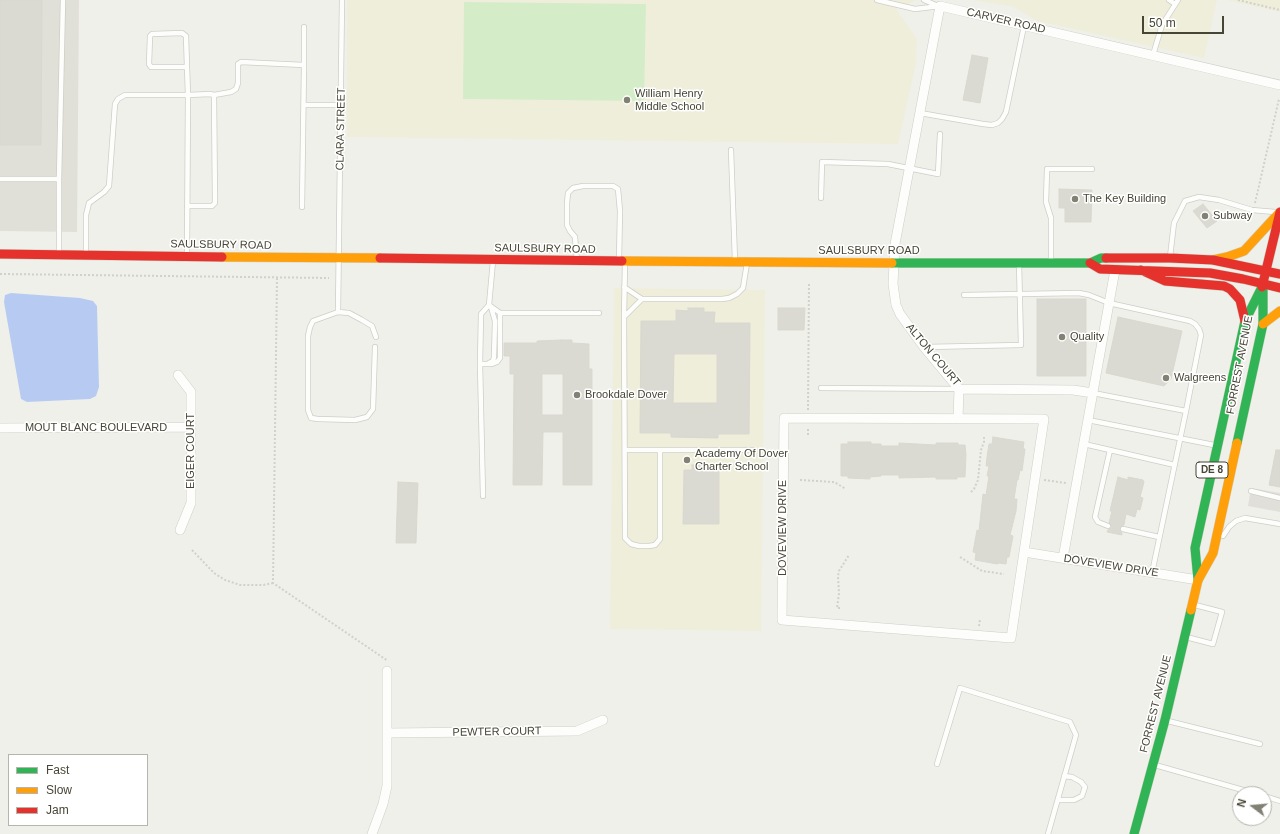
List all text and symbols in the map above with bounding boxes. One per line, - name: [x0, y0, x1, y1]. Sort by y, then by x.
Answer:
- street label: CARVER ROAD: [965, 6, 1047, 36]
- scale bar: [1144, 8, 1226, 34]
- text: 50 m: [1149, 16, 1176, 30]
- street label: CLARA STREET: [334, 87, 348, 171]
- place label: William Henry Middle School: [635, 87, 704, 113]
- marker: William Henry Middle School: [622, 95, 632, 105]
- place label: The Key Building: [1083, 192, 1166, 206]
- marker: The Key Building: [1070, 194, 1080, 204]
- place label: Subway: [1213, 209, 1252, 223]
- marker: Subway: [1200, 211, 1210, 221]
- street label: SAULSBURY ROAD: [170, 238, 272, 252]
- street label: SAULSBURY ROAD: [494, 242, 596, 256]
- street label: SAULSBURY ROAD: [818, 244, 920, 258]
- street label: FORREST AVENUE: [1224, 315, 1256, 415]
- street label: ALTON COURT: [903, 321, 963, 389]
- place label: Quality: [1070, 330, 1104, 344]
- marker: Quality: [1057, 332, 1067, 342]
- place label: Walgreens: [1174, 371, 1226, 385]
- marker: Walgreens: [1161, 373, 1171, 383]
- place label: Brookdale Dover: [585, 388, 667, 402]
- marker: Brookdale Dover: [572, 390, 582, 400]
- street label: EIGER COURT: [184, 413, 198, 489]
- street label: MOUT BLANC BOULEVARD: [25, 421, 167, 435]
- place label: Academy Of Dover Charter School: [695, 447, 788, 473]
- marker: Academy Of Dover Charter School: [682, 455, 692, 465]
- road number: DE 8: [1196, 462, 1228, 478]
- street label: DOVEVIEW DRIVE: [776, 480, 790, 576]
- street label: DOVEVIEW DRIVE: [1063, 552, 1159, 580]
- street label: FORREST AVENUE: [1137, 654, 1175, 754]
- street label: PEWTER COURT: [452, 725, 542, 739]
- legend: [8, 754, 148, 826]
- text: Fast: [46, 763, 69, 777]
- text: Slow: [46, 783, 72, 797]
- north arrow: [1232, 786, 1272, 826]
- text: N: [1235, 797, 1248, 808]
- text: Jam: [46, 803, 69, 817]

